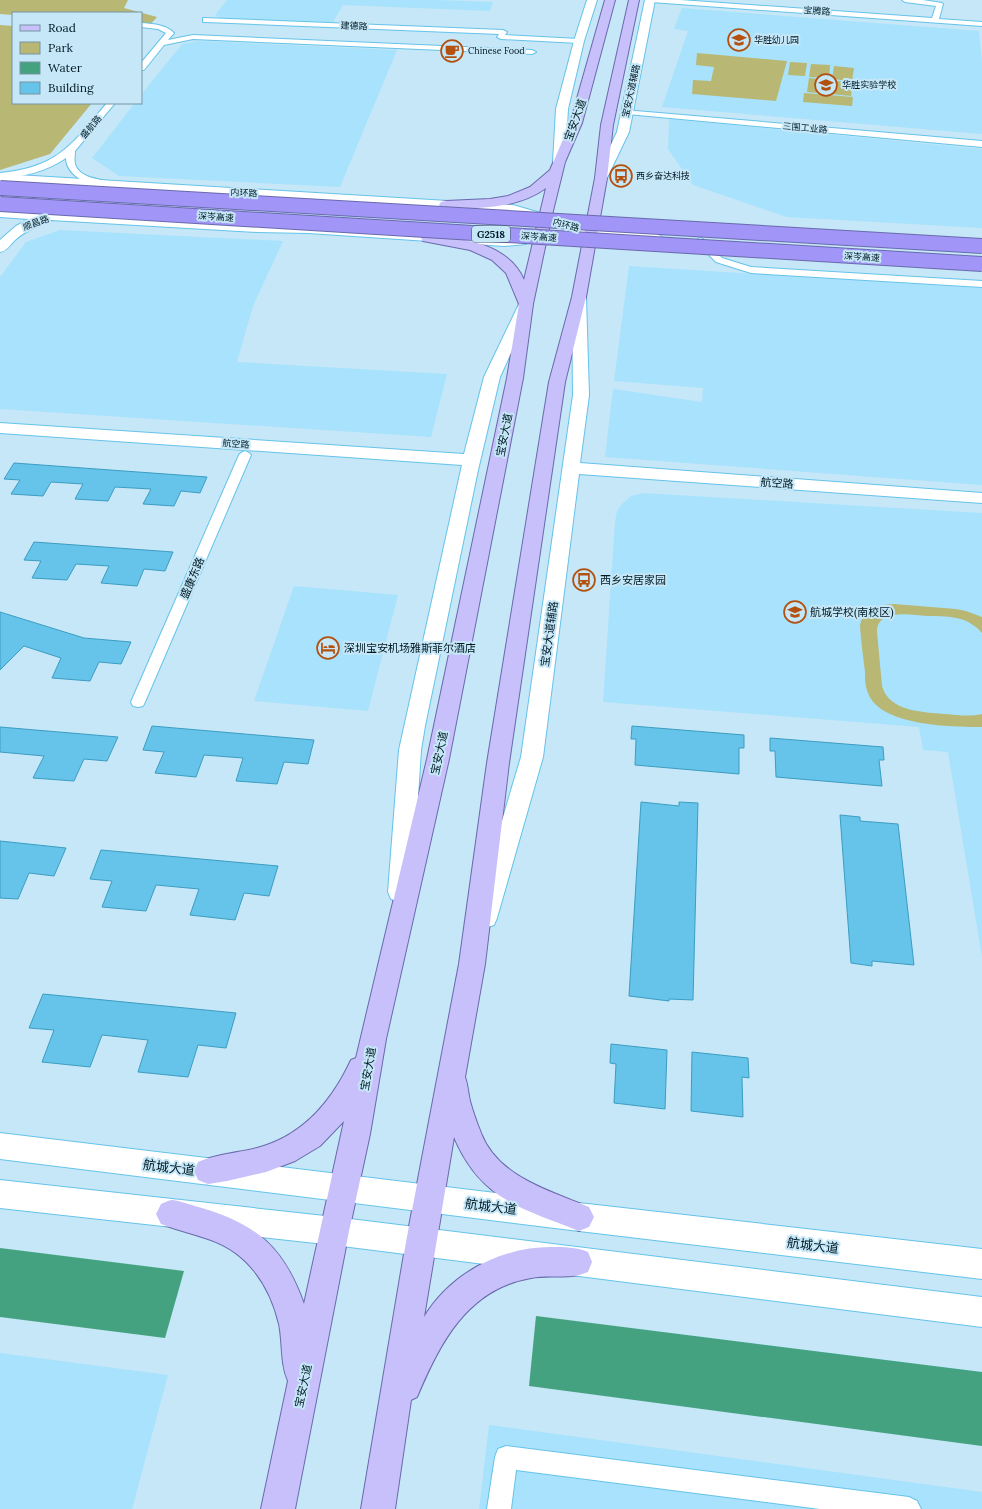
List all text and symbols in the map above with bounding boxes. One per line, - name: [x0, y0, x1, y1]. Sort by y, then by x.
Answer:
- street label: 宝腾路: [803, 4, 831, 17]
- legend: [12, 12, 142, 104]
- text: Road: [48, 20, 76, 35]
- street label: 建德路: [340, 20, 368, 31]
- school or university icon: 华胜幼儿园: [726, 27, 752, 53]
- place label: 华胜幼儿园: [754, 34, 799, 45]
- cafe icon: Chinese Food: [439, 38, 465, 64]
- text: Park: [48, 40, 74, 55]
- place label: Chinese Food: [468, 45, 525, 56]
- text: Water: [48, 60, 83, 75]
- street label: 宝安大道辅路: [620, 63, 642, 118]
- school or university icon: 华胜实验学校: [813, 72, 839, 98]
- place label: 华胜实验学校: [842, 79, 897, 90]
- text: Building: [48, 80, 94, 95]
- street label: 宝安大道: [561, 97, 589, 143]
- street label: 盛航路: [78, 113, 104, 141]
- street label: 三围工业路: [782, 120, 828, 135]
- bus stop icon: 西乡奋达科技: [608, 163, 634, 189]
- place label: 西乡奋达科技: [636, 170, 690, 181]
- street label: 内环路: [230, 186, 258, 199]
- street label: 深岑高速: [198, 210, 234, 223]
- street label: 顺昌路: [21, 213, 50, 232]
- street label: 内环路: [552, 216, 581, 234]
- road number: G2518: [472, 226, 510, 242]
- street label: 深岑高速: [521, 230, 557, 243]
- street label: 深岑高速: [844, 250, 880, 263]
- street label: 宝安大道: [493, 412, 515, 458]
- street label: 航空路: [222, 437, 250, 450]
- street label: 航空路: [760, 475, 794, 491]
- street label: 盛康东路: [177, 555, 207, 601]
- bus stop icon: 西乡安居家园: [571, 567, 597, 593]
- place label: 西乡安居家园: [600, 573, 666, 587]
- school or university icon: 航城学校(南校区): [782, 599, 808, 625]
- street label: 宝安大道辅路: [537, 600, 561, 668]
- place label: 航城学校(南校区): [810, 605, 894, 620]
- hotel icon: 深圳宝安机场雅斯菲尔酒店: [315, 635, 341, 661]
- place label: 深圳宝安机场雅斯菲尔酒店: [344, 641, 476, 655]
- street label: 宝安大道: [428, 730, 450, 776]
- street label: 宝安大道: [357, 1046, 379, 1092]
- street label: 航城大道: [142, 1156, 196, 1179]
- street label: 航城大道: [464, 1195, 518, 1218]
- street label: 航城大道: [786, 1234, 840, 1257]
- street label: 宝安大道: [292, 1363, 314, 1409]

